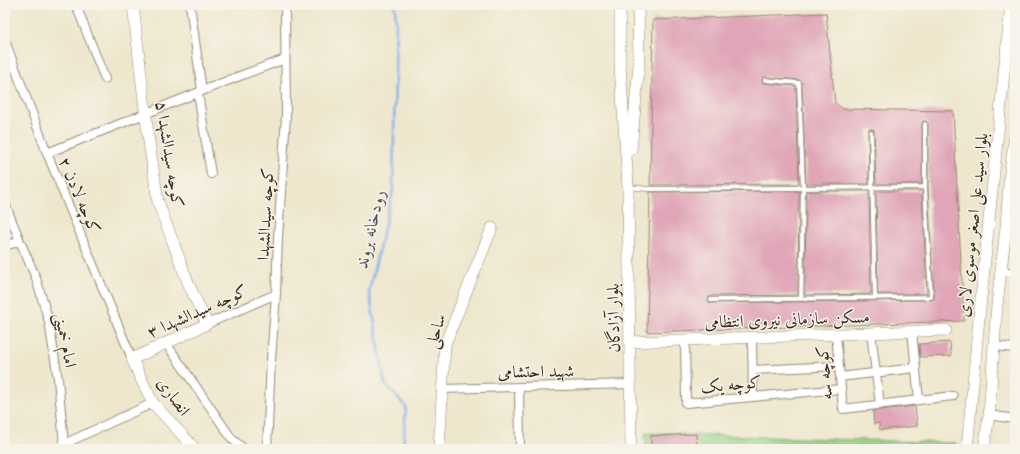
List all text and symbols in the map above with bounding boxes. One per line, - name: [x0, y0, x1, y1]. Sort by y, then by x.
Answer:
- street label: کوچه سیدالشهدا ۵: [150, 99, 189, 209]
- street label: بلوار سید علی اصغر موسوی لاری: [951, 132, 995, 318]
- street label: کوچه لادن ۲: [53, 153, 106, 237]
- street label: کوچه سیدالشهدا: [252, 167, 279, 261]
- water label: رودخانه بروند: [349, 187, 392, 271]
- street label: کوچه سیدالشهدا ۳: [143, 279, 251, 344]
- street label: بلوار آزادگان: [601, 283, 626, 353]
- street label: مسکن سازمانی نیروی انتظامی: [704, 305, 870, 334]
- street label: امام خمینی: [46, 311, 82, 370]
- street label: ساحلی: [420, 311, 452, 351]
- street label: کوچه سه: [811, 345, 838, 401]
- street label: شهید احتشامی: [497, 359, 575, 384]
- street label: کوچه یک: [700, 370, 762, 399]
- street label: انصاری: [152, 372, 196, 421]

